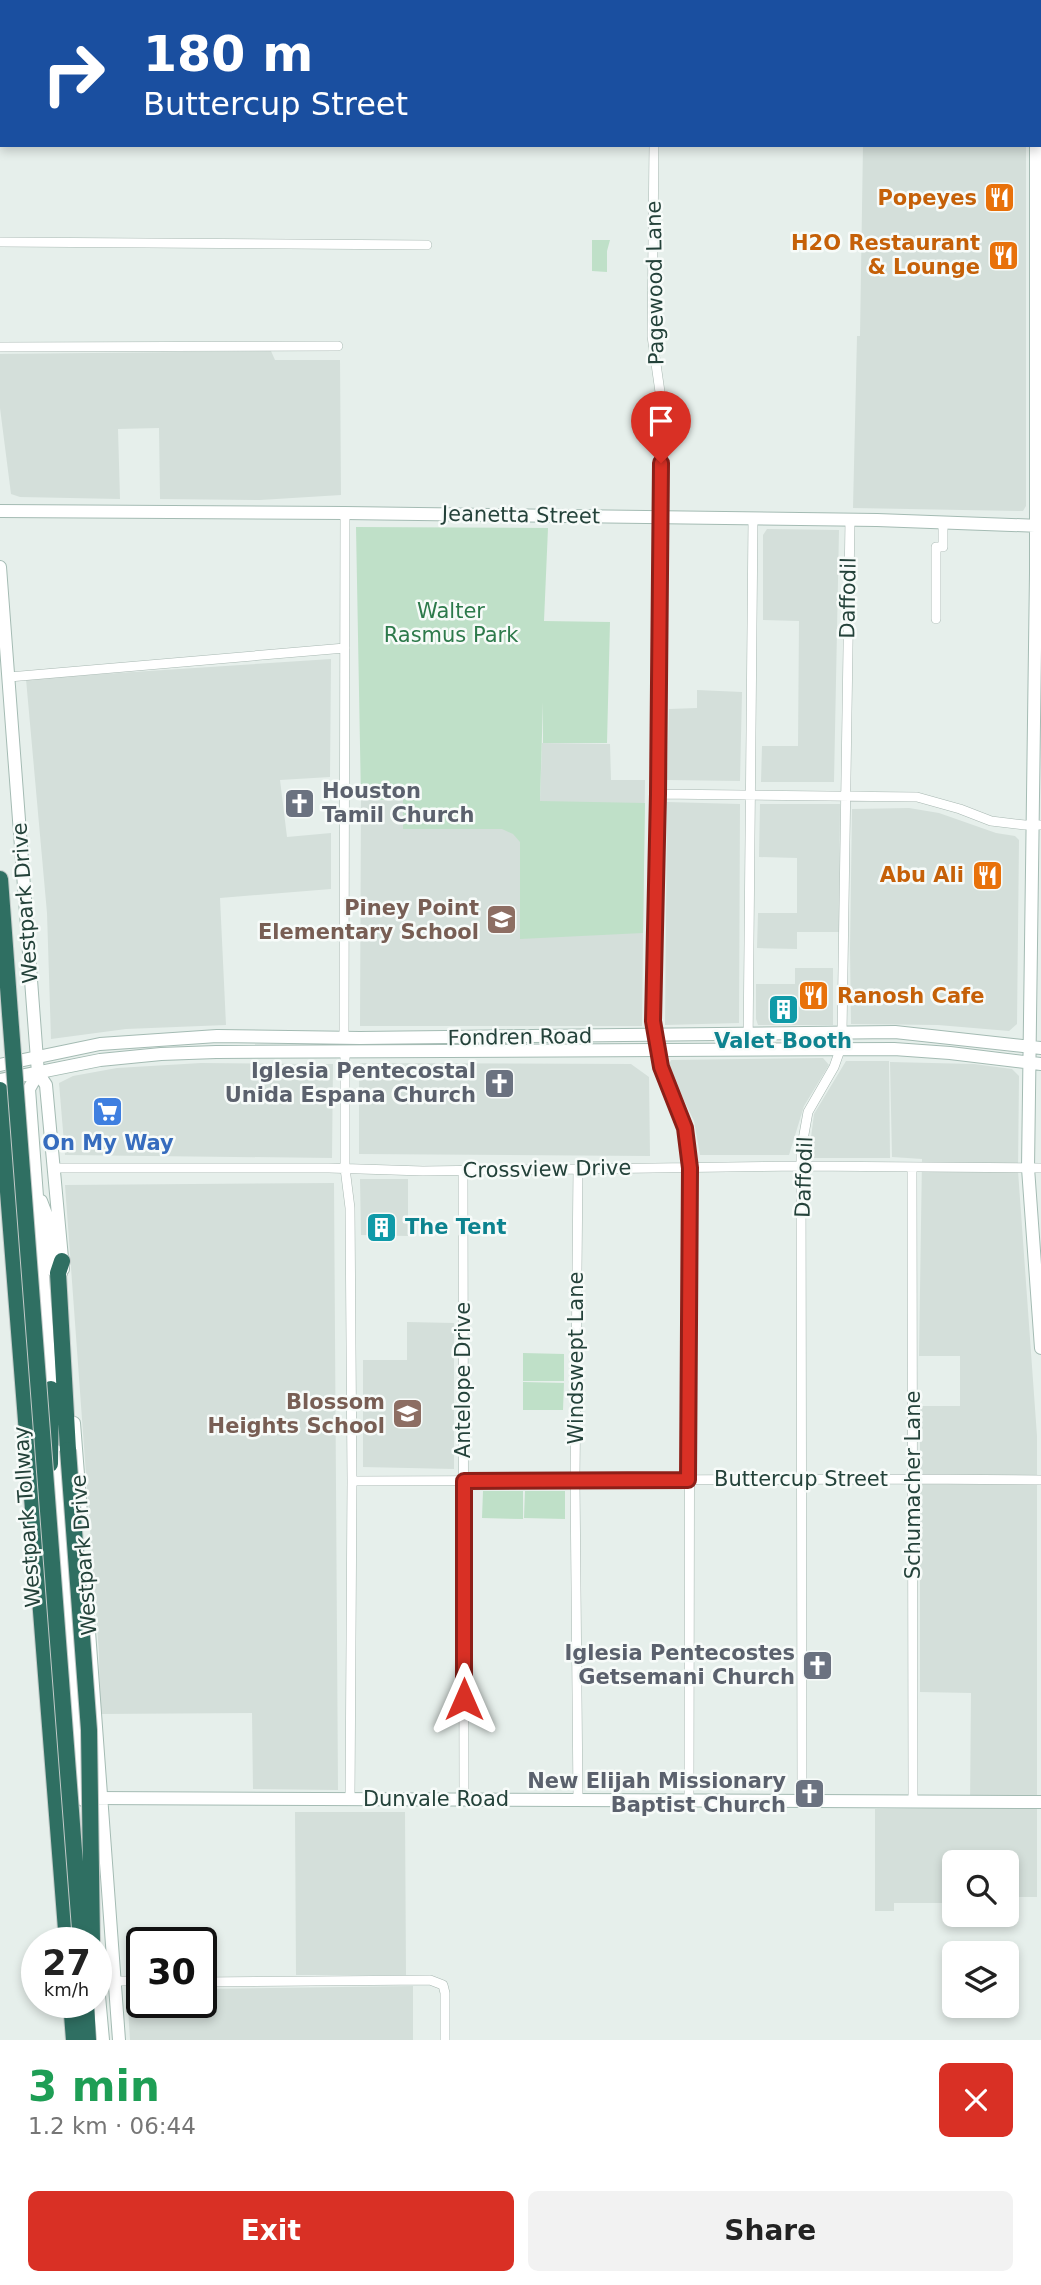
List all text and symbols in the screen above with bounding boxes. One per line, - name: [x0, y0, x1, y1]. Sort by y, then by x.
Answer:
- text: 180 m: [143, 26, 313, 83]
- icon: right: [28, 28, 119, 119]
- text: Buttercup Street: [143, 85, 408, 123]
- restaurant icon: Popeyes: [983, 181, 1017, 215]
- place label: Popeyes: [877, 186, 977, 210]
- street label: Pagewood Lane: [642, 201, 668, 365]
- place label: H2O Restaurant & Lounge: [791, 231, 980, 279]
- restaurant icon: H2O Restaurant & Lounge: [986, 238, 1020, 272]
- pin: [631, 391, 691, 463]
- icon: arrive: [642, 402, 680, 440]
- street label: Jeanetta Street: [440, 502, 600, 528]
- street label: Daffodil: [835, 557, 861, 639]
- park label: Walter Rasmus Park: [384, 599, 519, 647]
- place label: Houston Tamil Church: [322, 779, 474, 827]
- church icon: Houston Tamil Church: [282, 786, 316, 820]
- street label: Westpark Drive: [7, 822, 43, 984]
- restaurant icon: Abu Ali: [970, 858, 1004, 892]
- place label: Abu Ali: [880, 863, 964, 887]
- place label: Piney Point Elementary School: [258, 896, 479, 944]
- school or university icon: Piney Point Elementary School: [485, 903, 519, 937]
- restaurant icon: Ranosh Cafe: [797, 979, 831, 1013]
- place label: Ranosh Cafe: [837, 984, 984, 1008]
- building icon: Valet Booth: [766, 992, 800, 1026]
- street label: Fondren Road: [448, 1024, 592, 1050]
- place label: Valet Booth: [714, 1029, 852, 1053]
- place label: Iglesia Pentecostal Unida Espana Church: [225, 1059, 476, 1107]
- church icon: Iglesia Pentecostal Unida Espana Church: [482, 1066, 516, 1100]
- supermarket icon: On My Way: [91, 1094, 125, 1128]
- place label: On My Way: [42, 1131, 174, 1155]
- street label: Daffodil: [791, 1136, 817, 1218]
- street label: Crossview Drive: [463, 1156, 631, 1182]
- building icon: The Tent: [365, 1210, 399, 1244]
- place label: The Tent: [405, 1215, 507, 1239]
- street label: Windswept Lane: [564, 1272, 588, 1444]
- street label: Antelope Drive: [451, 1302, 475, 1458]
- place label: Blossom Heights School: [208, 1390, 385, 1438]
- street label: Schumacher Lane: [901, 1391, 925, 1579]
- school or university icon: Blossom Heights School: [391, 1397, 425, 1431]
- street label: Westpark Tollway: [9, 1426, 45, 1608]
- street label: Buttercup Street: [714, 1467, 888, 1491]
- street label: Westpark Drive: [66, 1474, 102, 1636]
- place label: Iglesia Pentecostes Getsemani Church: [565, 1641, 795, 1689]
- church icon: Iglesia Pentecostes Getsemani Church: [801, 1648, 835, 1682]
- position arrow: [427, 1662, 501, 1736]
- place label: New Elijah Missionary Baptist Church: [527, 1769, 786, 1817]
- church icon: New Elijah Missionary Baptist Church: [792, 1776, 826, 1810]
- street label: Dunvale Road: [363, 1787, 509, 1811]
- map controls: [942, 1850, 1019, 2018]
- button: search: [942, 1850, 1019, 1927]
- speed limit sign: 30: [126, 1927, 217, 2018]
- button: layers: [942, 1941, 1019, 2018]
- text: 27: [42, 1943, 91, 1983]
- text: km/h: [44, 1979, 89, 2000]
- text: 3 min: [28, 2062, 160, 2111]
- button: close: [939, 2063, 1013, 2137]
- text: 1.2 km · 06:44: [28, 2113, 196, 2139]
- button: Exit: [28, 2191, 514, 2271]
- button: Share: [528, 2191, 1013, 2271]

